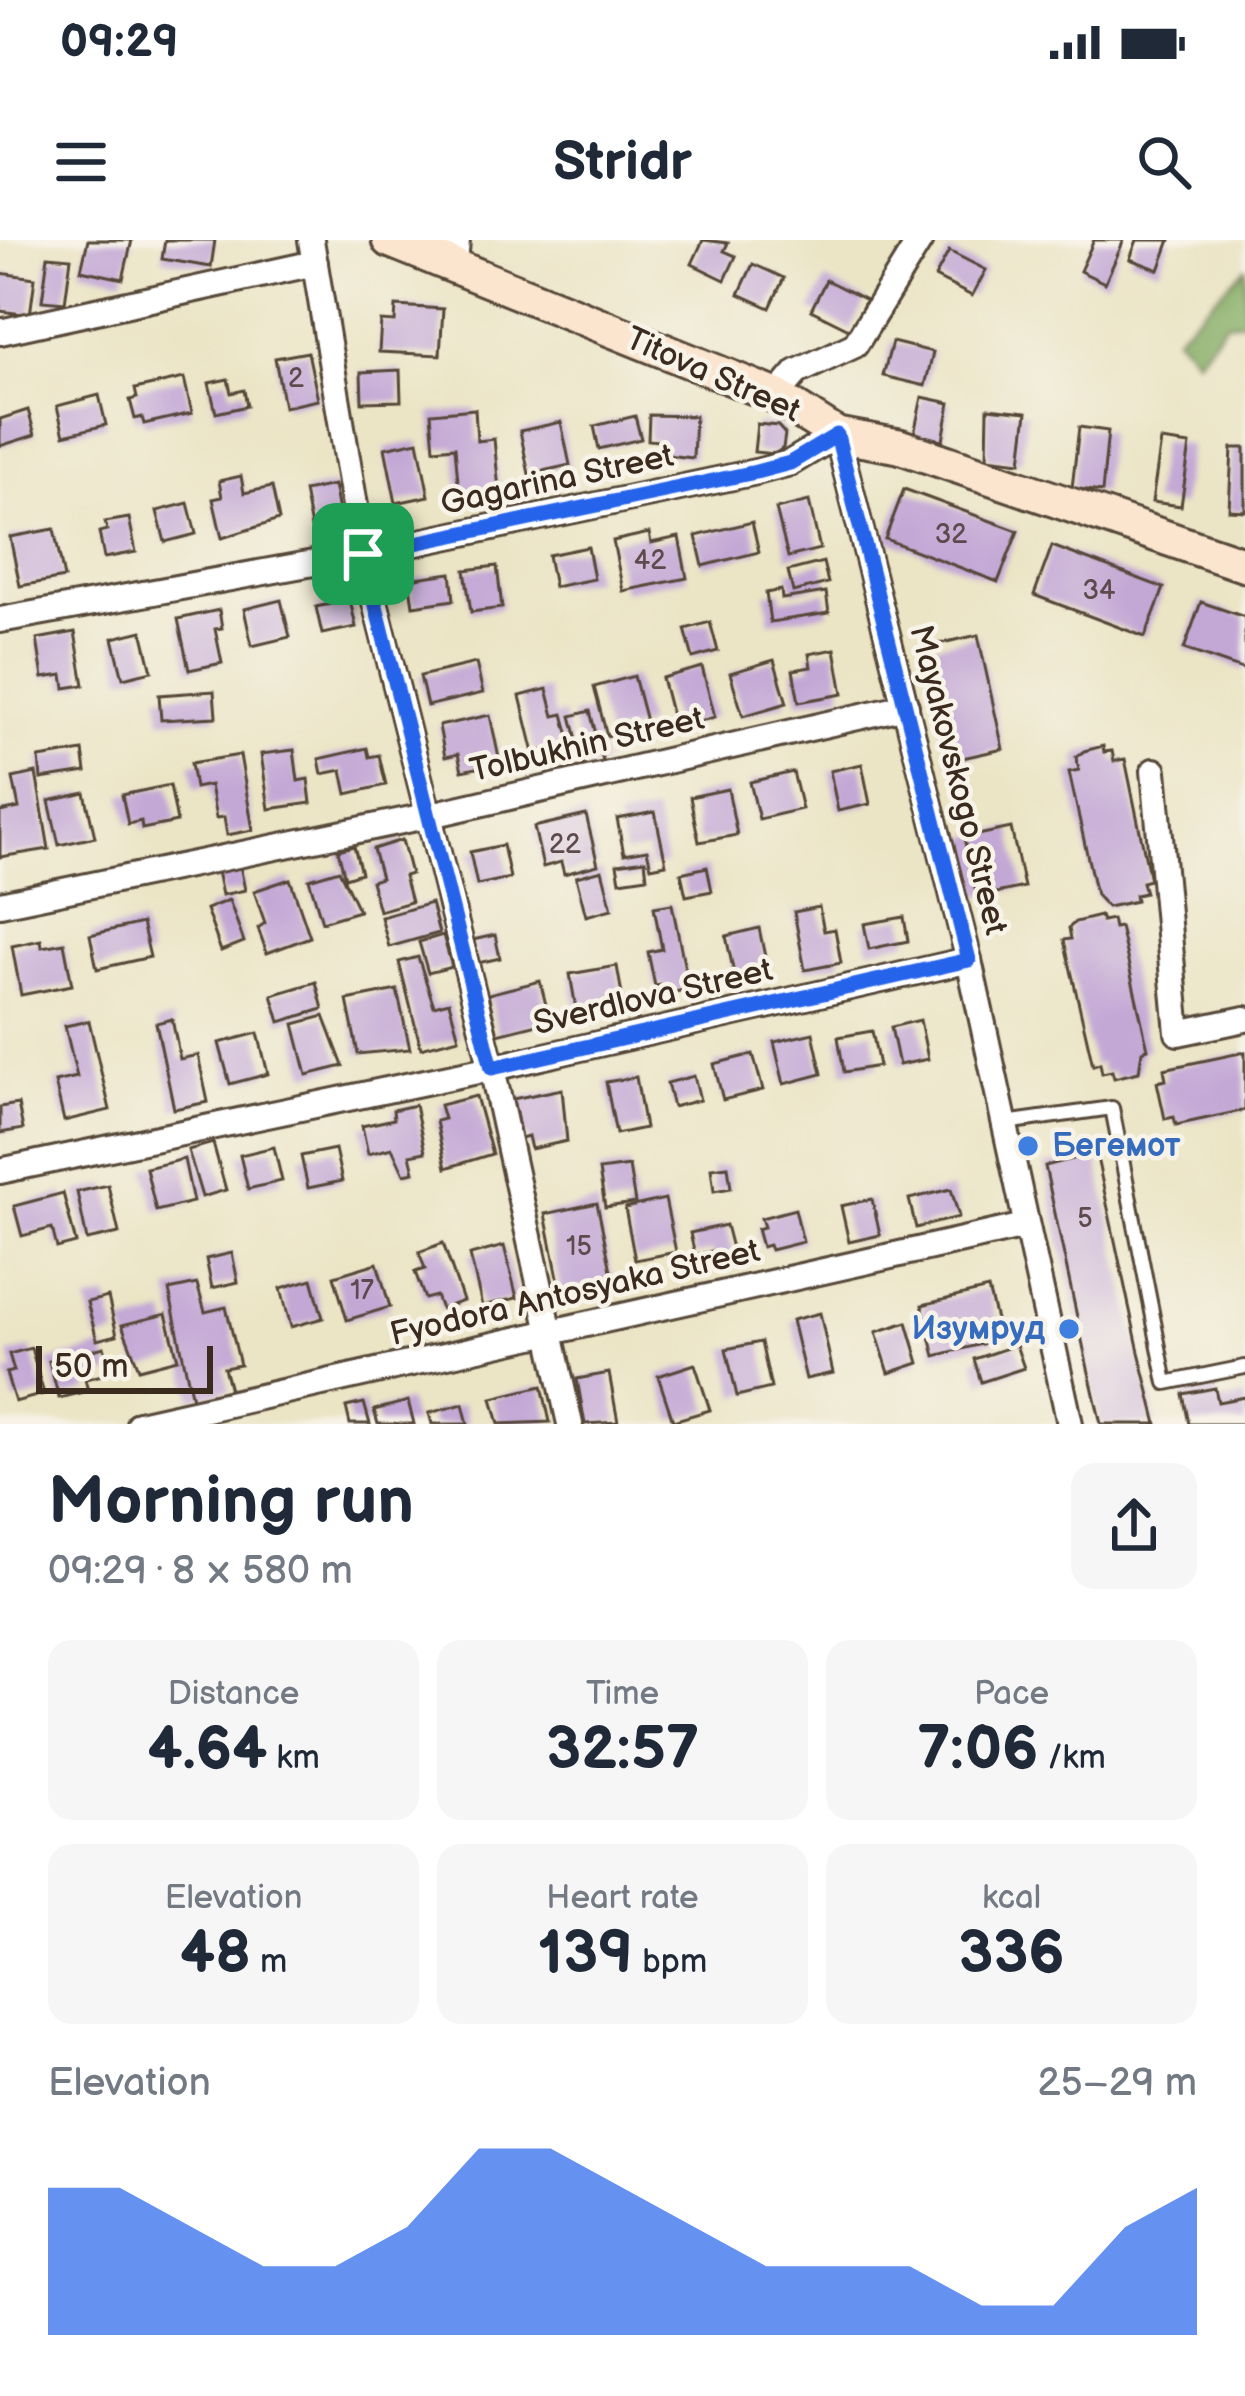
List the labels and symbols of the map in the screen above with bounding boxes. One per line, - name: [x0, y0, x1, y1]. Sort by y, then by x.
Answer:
- street label: Titova Street: [619, 319, 807, 431]
- house number: 2: [288, 363, 304, 395]
- street label: Gagarina Street: [437, 436, 677, 524]
- pin: [312, 503, 414, 605]
- house number: 32: [935, 519, 967, 551]
- house number: 42: [634, 545, 666, 577]
- house number: 34: [1082, 575, 1116, 607]
- street label: Mayakovskogo Street: [900, 621, 1016, 939]
- street label: Tolbukhin Street: [466, 699, 708, 791]
- house number: 22: [549, 829, 581, 861]
- street label: Sverdlova Street: [530, 950, 776, 1044]
- place label: Бегемот: [1052, 1126, 1181, 1166]
- marker: Бегемот: [1015, 1133, 1041, 1159]
- house number: 5: [1077, 1203, 1093, 1235]
- street label: Fyodora Antosyaka Street: [386, 1231, 764, 1355]
- house number: 15: [566, 1231, 592, 1263]
- house number: 17: [350, 1275, 375, 1307]
- place label: Изумруд: [912, 1309, 1045, 1349]
- marker: Изумруд: [1056, 1316, 1082, 1342]
- scale bar: [36, 1340, 213, 1393]

